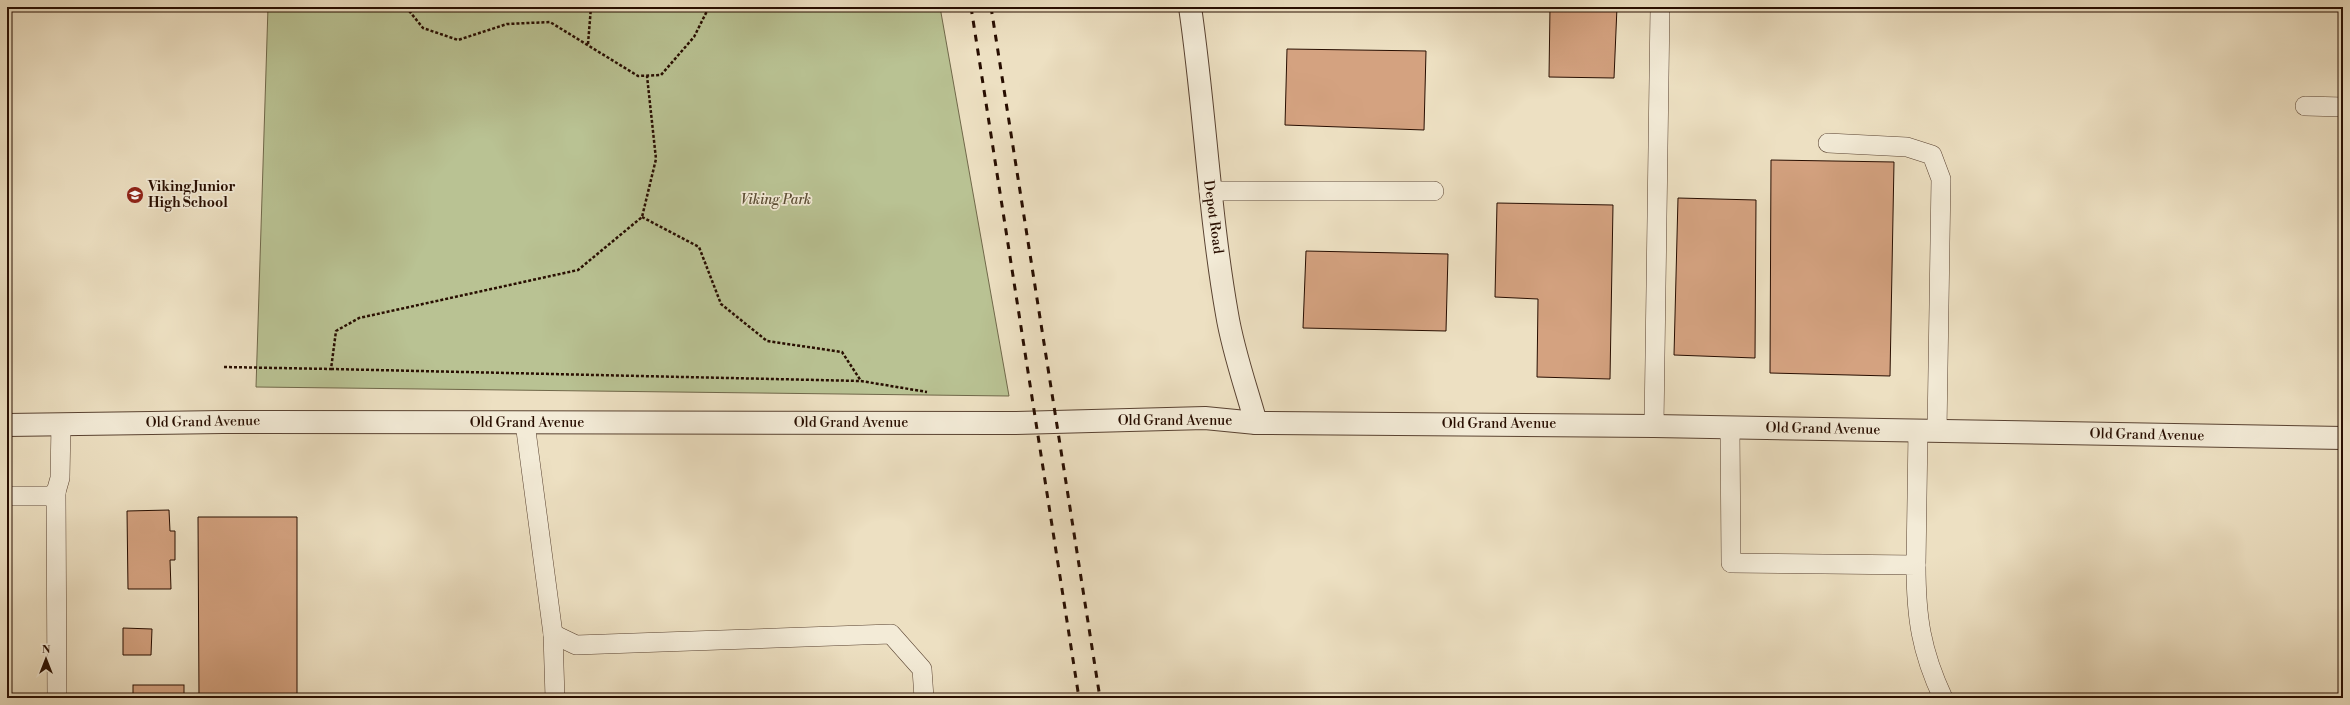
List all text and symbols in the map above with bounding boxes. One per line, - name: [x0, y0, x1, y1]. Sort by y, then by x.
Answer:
- place label: Viking Junior High School: [147, 178, 236, 212]
- street label: Depot Road: [1199, 179, 1227, 255]
- school or university icon: Viking Junior High School: [125, 185, 145, 205]
- park label: Viking Park: [741, 191, 811, 209]
- street label: Old Grand Avenue: [146, 412, 260, 432]
- street label: Old Grand Avenue: [1118, 412, 1232, 430]
- street label: Old Grand Avenue: [470, 414, 584, 432]
- street label: Old Grand Avenue: [794, 414, 908, 432]
- street label: Old Grand Avenue: [1442, 415, 1556, 433]
- street label: Old Grand Avenue: [1766, 419, 1880, 439]
- street label: Old Grand Avenue: [2090, 425, 2204, 445]
- north arrow: [26, 639, 66, 679]
- text: N: [42, 643, 51, 657]

